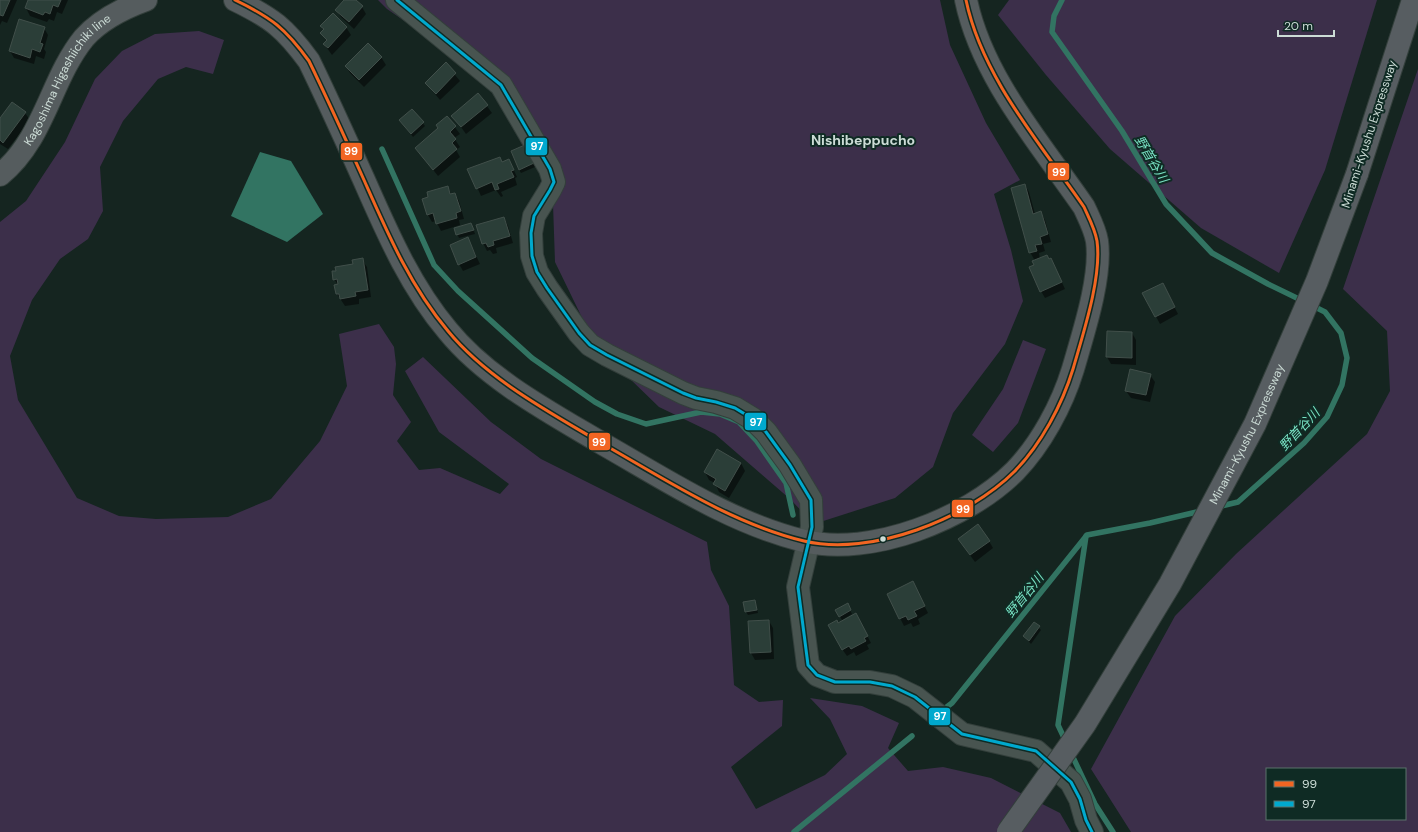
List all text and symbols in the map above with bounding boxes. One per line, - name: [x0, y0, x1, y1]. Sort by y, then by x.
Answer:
- street label: Kagoshima Higashiichiki line: [20, 10, 114, 149]
- scale bar: [1278, 12, 1334, 38]
- text: 20 m: [1284, 18, 1313, 34]
- street label: Minami-Kyushu Expressway: [1338, 58, 1401, 210]
- district label: Nishibeppucho: [811, 131, 915, 149]
- water label: 野首谷川: [1131, 133, 1173, 188]
- line badge: 97: [525, 137, 548, 156]
- text: 97: [531, 139, 543, 153]
- line badge: 99: [340, 142, 363, 161]
- text: 99: [344, 144, 358, 158]
- line badge: 99: [1047, 162, 1070, 181]
- text: 99: [1052, 165, 1066, 179]
- street label: Minami-Kyushu Expressway: [1206, 361, 1288, 507]
- water label: 野首谷川: [1275, 403, 1325, 454]
- line badge: 97: [744, 412, 767, 431]
- text: 97: [750, 415, 762, 429]
- line badge: 99: [588, 432, 611, 451]
- text: 99: [592, 435, 606, 449]
- line badge: 99: [951, 499, 974, 518]
- text: 99: [956, 502, 970, 516]
- unlabelled marker: [878, 534, 888, 544]
- water label: 野首谷川: [1001, 568, 1049, 621]
- line badge: 97: [928, 707, 951, 726]
- text: 97: [934, 709, 946, 723]
- legend: [1266, 768, 1406, 820]
- text: 99: [1302, 776, 1317, 792]
- text: 97: [1302, 796, 1316, 812]

